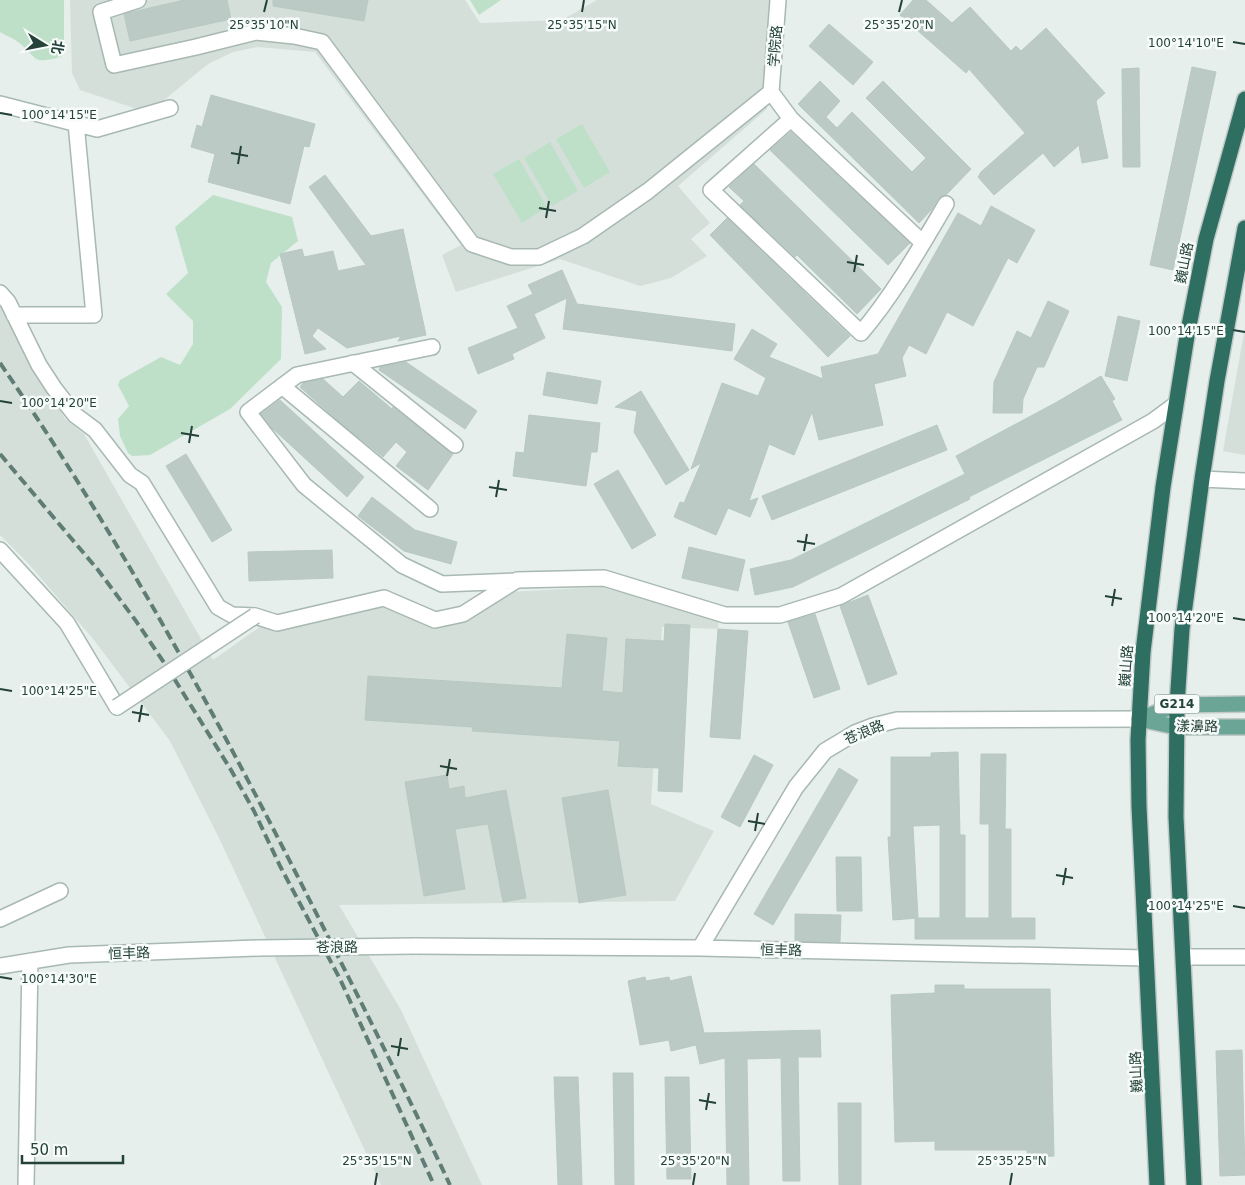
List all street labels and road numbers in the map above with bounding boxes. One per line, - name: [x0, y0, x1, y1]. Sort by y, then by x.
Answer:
- street label: 学院路: [765, 24, 785, 68]
- street label: 巍山路: [1172, 241, 1196, 285]
- street label: 巍山路: [1117, 644, 1135, 688]
- road number: G214: [1154, 694, 1200, 714]
- street label: 苍浪路: [842, 717, 886, 747]
- street label: 漾濞路: [1176, 718, 1218, 734]
- street label: 苍浪路: [316, 939, 358, 955]
- street label: 恒丰路: [760, 942, 802, 958]
- street label: 恒丰路: [108, 944, 150, 962]
- street label: 巍山路: [1127, 1051, 1145, 1093]

